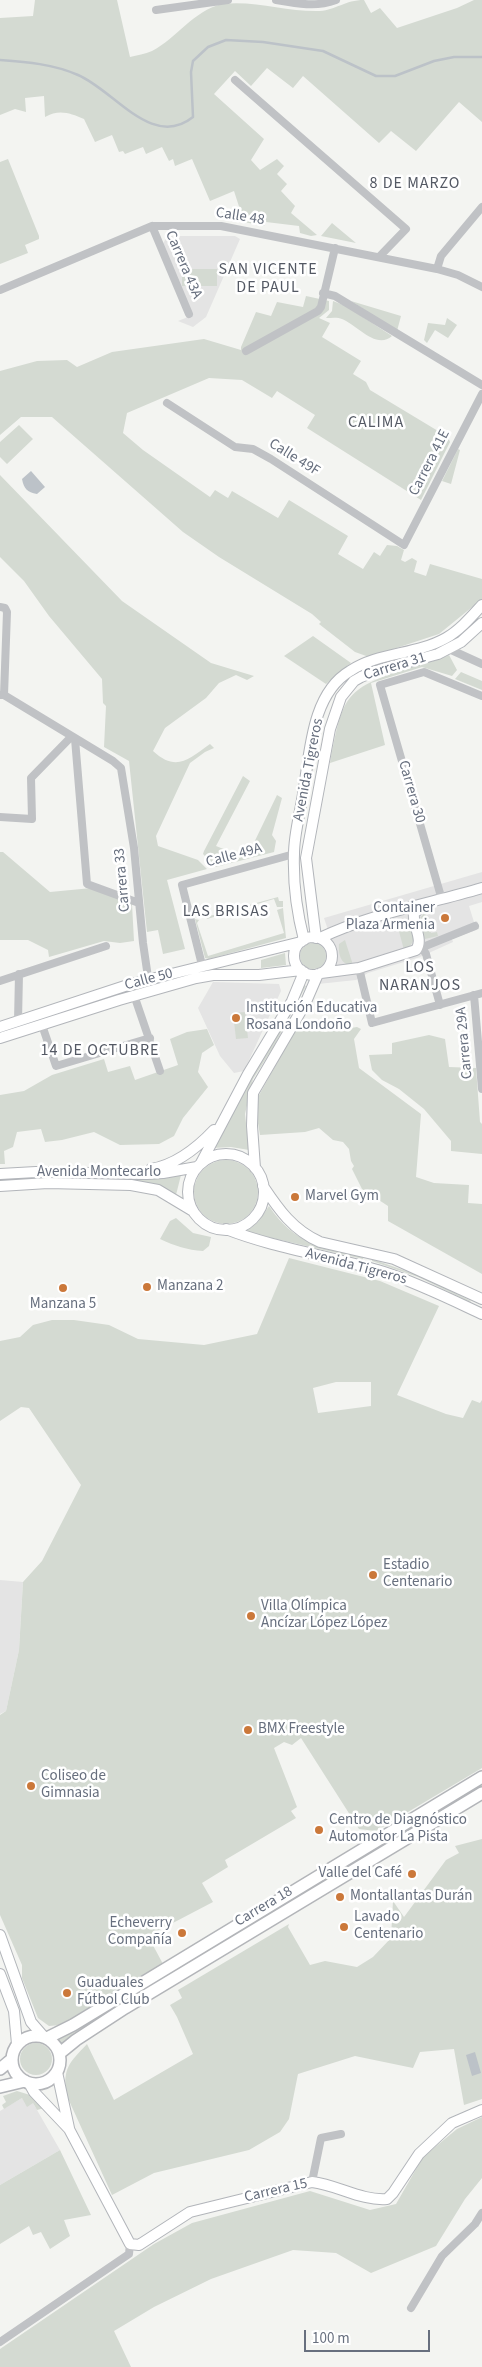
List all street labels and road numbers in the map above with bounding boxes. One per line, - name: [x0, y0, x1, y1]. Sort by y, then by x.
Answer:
- street label: Calle 48: [214, 204, 266, 230]
- street label: Carrera 43A: [161, 228, 205, 302]
- street label: Carrera 41E: [406, 427, 454, 499]
- street label: Calle 49F: [265, 435, 323, 481]
- street label: Carrera 31: [362, 649, 428, 685]
- street label: Avenida Tigreros: [290, 717, 328, 823]
- street label: Carrera 30: [394, 759, 428, 825]
- street label: Calle 49A: [204, 840, 264, 872]
- street label: Carrera 33: [111, 847, 135, 913]
- street label: Calle 50: [123, 965, 175, 995]
- street label: Carrera 29A: [453, 1006, 477, 1080]
- street label: Avenida Montecarlo: [37, 1164, 161, 1182]
- street label: Avenida Tigreros: [303, 1245, 409, 1289]
- street label: Carrera 18: [232, 1883, 296, 1931]
- street label: Carrera 15: [243, 2175, 309, 2207]

